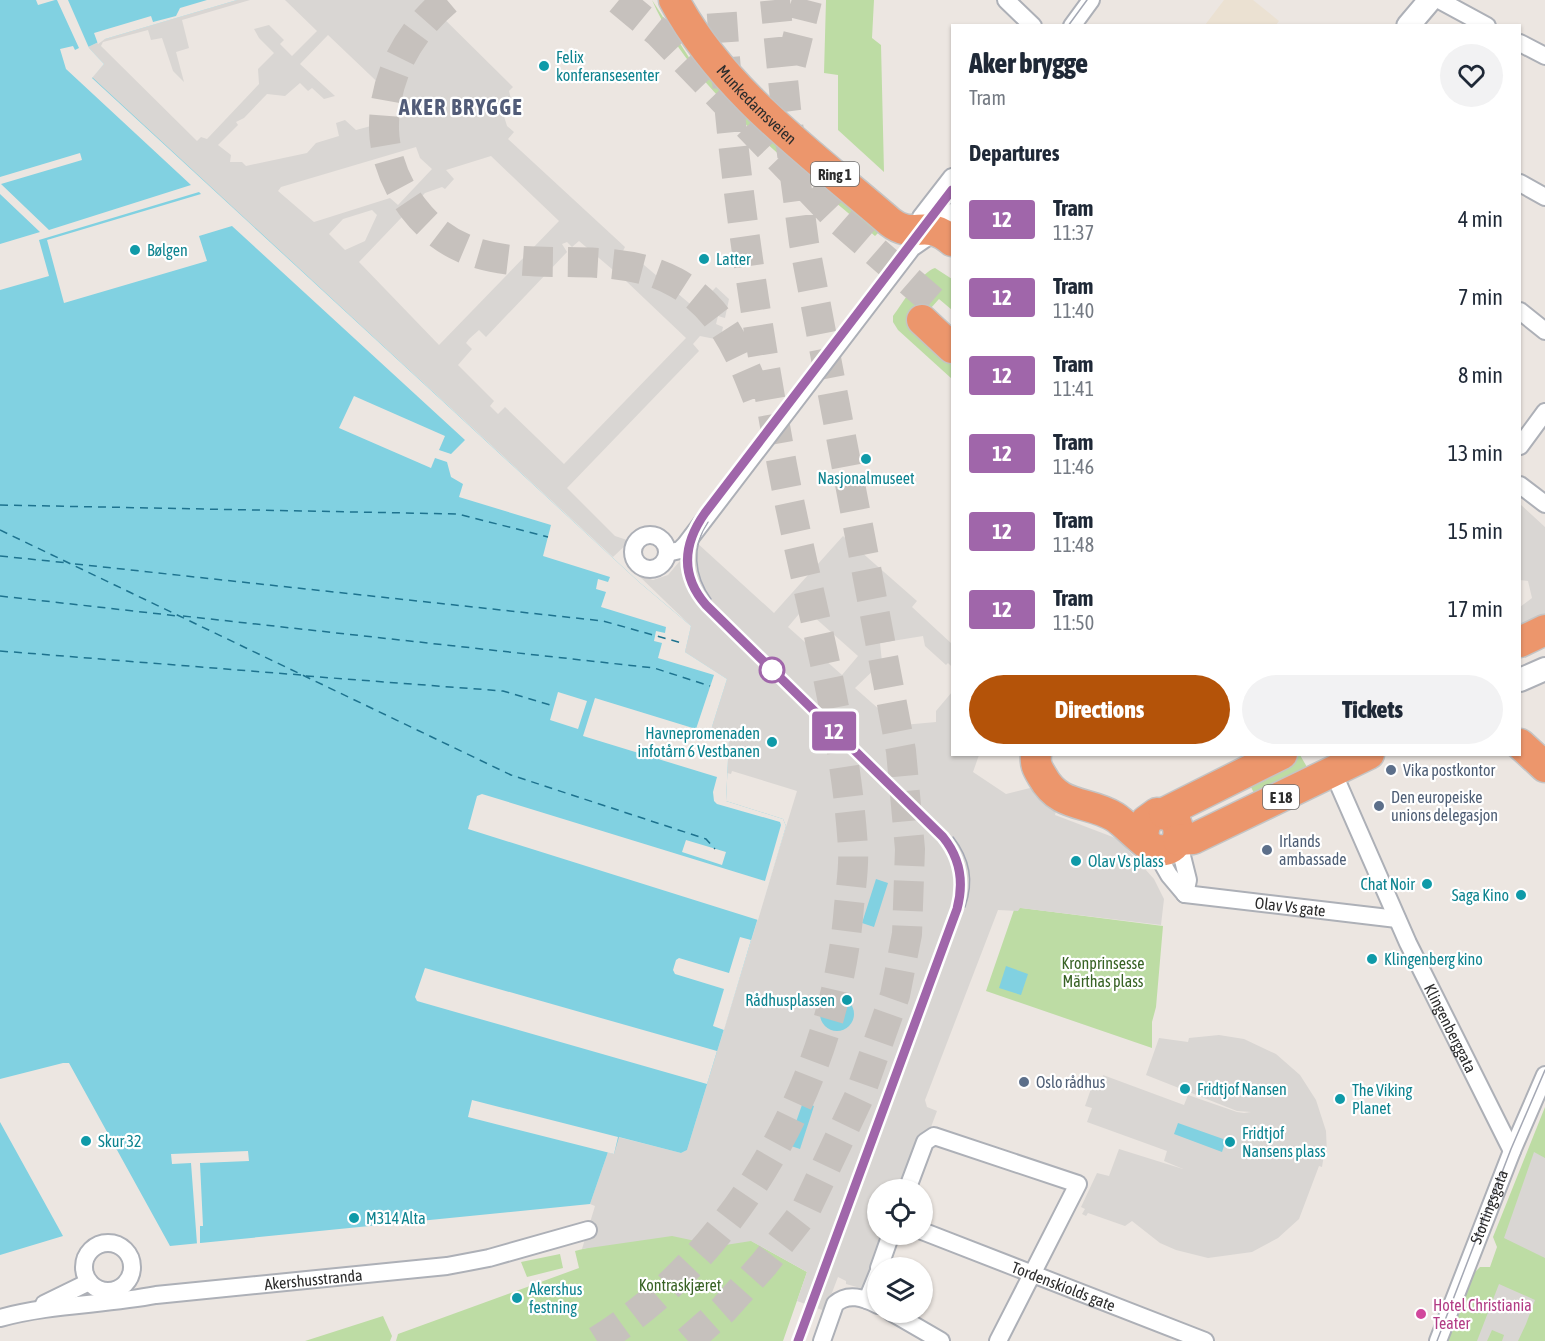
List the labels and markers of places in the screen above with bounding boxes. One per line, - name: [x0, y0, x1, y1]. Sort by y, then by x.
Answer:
- place label: Felix konferansesenter: [556, 48, 660, 84]
- marker: Felix konferansesenter: [537, 59, 551, 73]
- place label: Bølgen: [147, 241, 188, 260]
- marker: Bølgen: [128, 243, 142, 257]
- place label: Latter: [716, 250, 751, 268]
- marker: Latter: [697, 252, 711, 266]
- marker: Nasjonalmuseet: [859, 452, 873, 466]
- place label: Nasjonalmuseet: [817, 469, 915, 488]
- unlabelled marker: [759, 657, 785, 683]
- place label: Havnepromenaden infotårn 6 Vestbanen: [638, 724, 760, 760]
- marker: Havnepromenaden infotårn 6 Vestbanen: [765, 735, 779, 749]
- place label: Vika postkontor: [1403, 761, 1496, 780]
- marker: Vika postkontor: [1384, 763, 1398, 777]
- place label: Den europeiske unions delegasjon: [1391, 788, 1498, 825]
- marker: Den europeiske unions delegasjon: [1372, 799, 1386, 813]
- place label: Irlands ambassade: [1279, 832, 1347, 868]
- marker: Irlands ambassade: [1260, 843, 1274, 857]
- place label: Olav Vs plass: [1088, 852, 1164, 871]
- marker: Olav Vs plass: [1069, 854, 1083, 868]
- place label: Chat Noir: [1360, 875, 1415, 893]
- marker: Chat Noir: [1420, 877, 1434, 891]
- place label: Saga Kino: [1452, 886, 1509, 905]
- marker: Saga Kino: [1514, 888, 1528, 902]
- place label: Klingenberg kino: [1384, 950, 1483, 969]
- marker: Klingenberg kino: [1365, 952, 1379, 966]
- place label: Rådhusplassen: [745, 991, 835, 1010]
- marker: Rådhusplassen: [840, 993, 854, 1007]
- place label: Oslo rådhus: [1036, 1073, 1106, 1091]
- marker: Oslo rådhus: [1017, 1075, 1031, 1089]
- place label: Fridtjof Nansen: [1197, 1080, 1287, 1099]
- place label: The Viking Planet: [1352, 1081, 1412, 1117]
- marker: Fridtjof Nansen: [1178, 1082, 1192, 1096]
- marker: The Viking Planet: [1333, 1092, 1347, 1106]
- place label: Fridtjof Nansens plass: [1242, 1124, 1326, 1161]
- place label: Skur 32: [98, 1132, 141, 1150]
- marker: Skur 32: [79, 1134, 93, 1148]
- marker: Fridtjof Nansens plass: [1223, 1135, 1237, 1149]
- place label: M314 Alta: [366, 1209, 426, 1227]
- marker: M314 Alta: [347, 1211, 361, 1225]
- place label: Akershus festning: [529, 1280, 583, 1317]
- marker: Akershus festning: [510, 1291, 524, 1305]
- place label: Hotel Christiania Teater: [1433, 1296, 1532, 1332]
- marker: Hotel Christiania Teater: [1414, 1307, 1428, 1321]

